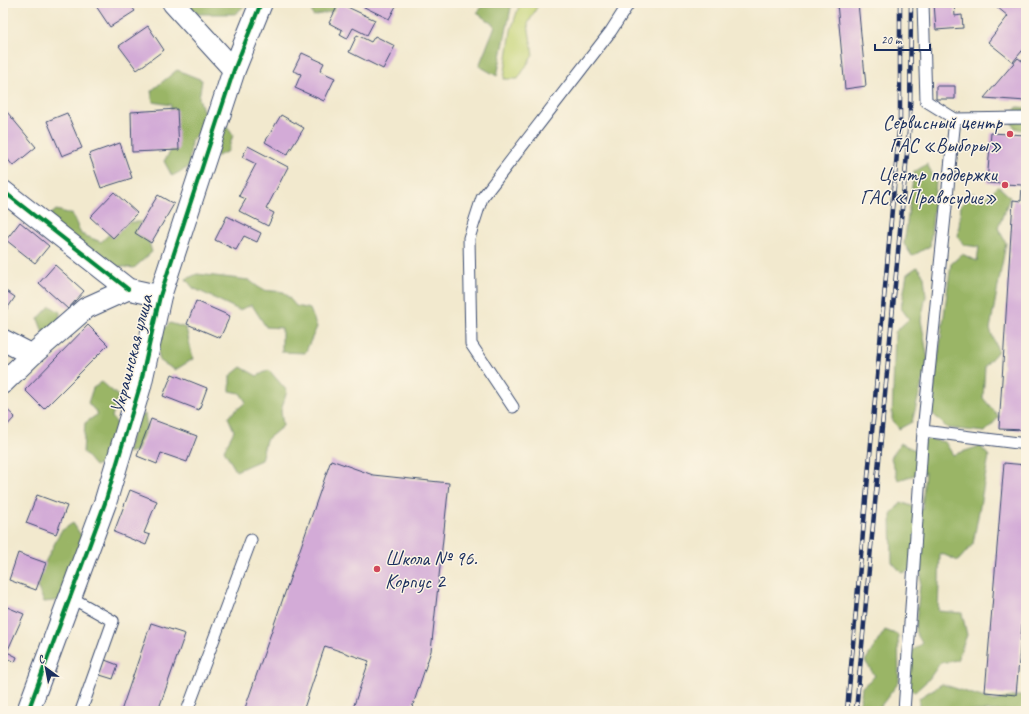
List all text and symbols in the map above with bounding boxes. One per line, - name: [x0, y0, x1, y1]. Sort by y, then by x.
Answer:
- scale bar: [875, 26, 930, 52]
- text: 20 m: [881, 32, 903, 48]
- place label: Сервисный центр ГАС «Выборы»: [883, 110, 1003, 158]
- marker: Сервисный центр ГАС «Выборы»: [1005, 129, 1015, 139]
- place label: Центр поддержки ГАС «Правосудие»: [860, 162, 999, 210]
- marker: Центр поддержки ГАС «Правосудие»: [1000, 180, 1010, 190]
- street label: Украинская улица: [105, 291, 159, 416]
- place label: Школа № 96. Корпус 2: [385, 546, 477, 594]
- marker: Школа № 96. Корпус 2: [372, 564, 382, 574]
- north arrow: [26, 648, 66, 688]
- text: С: [35, 651, 48, 667]

